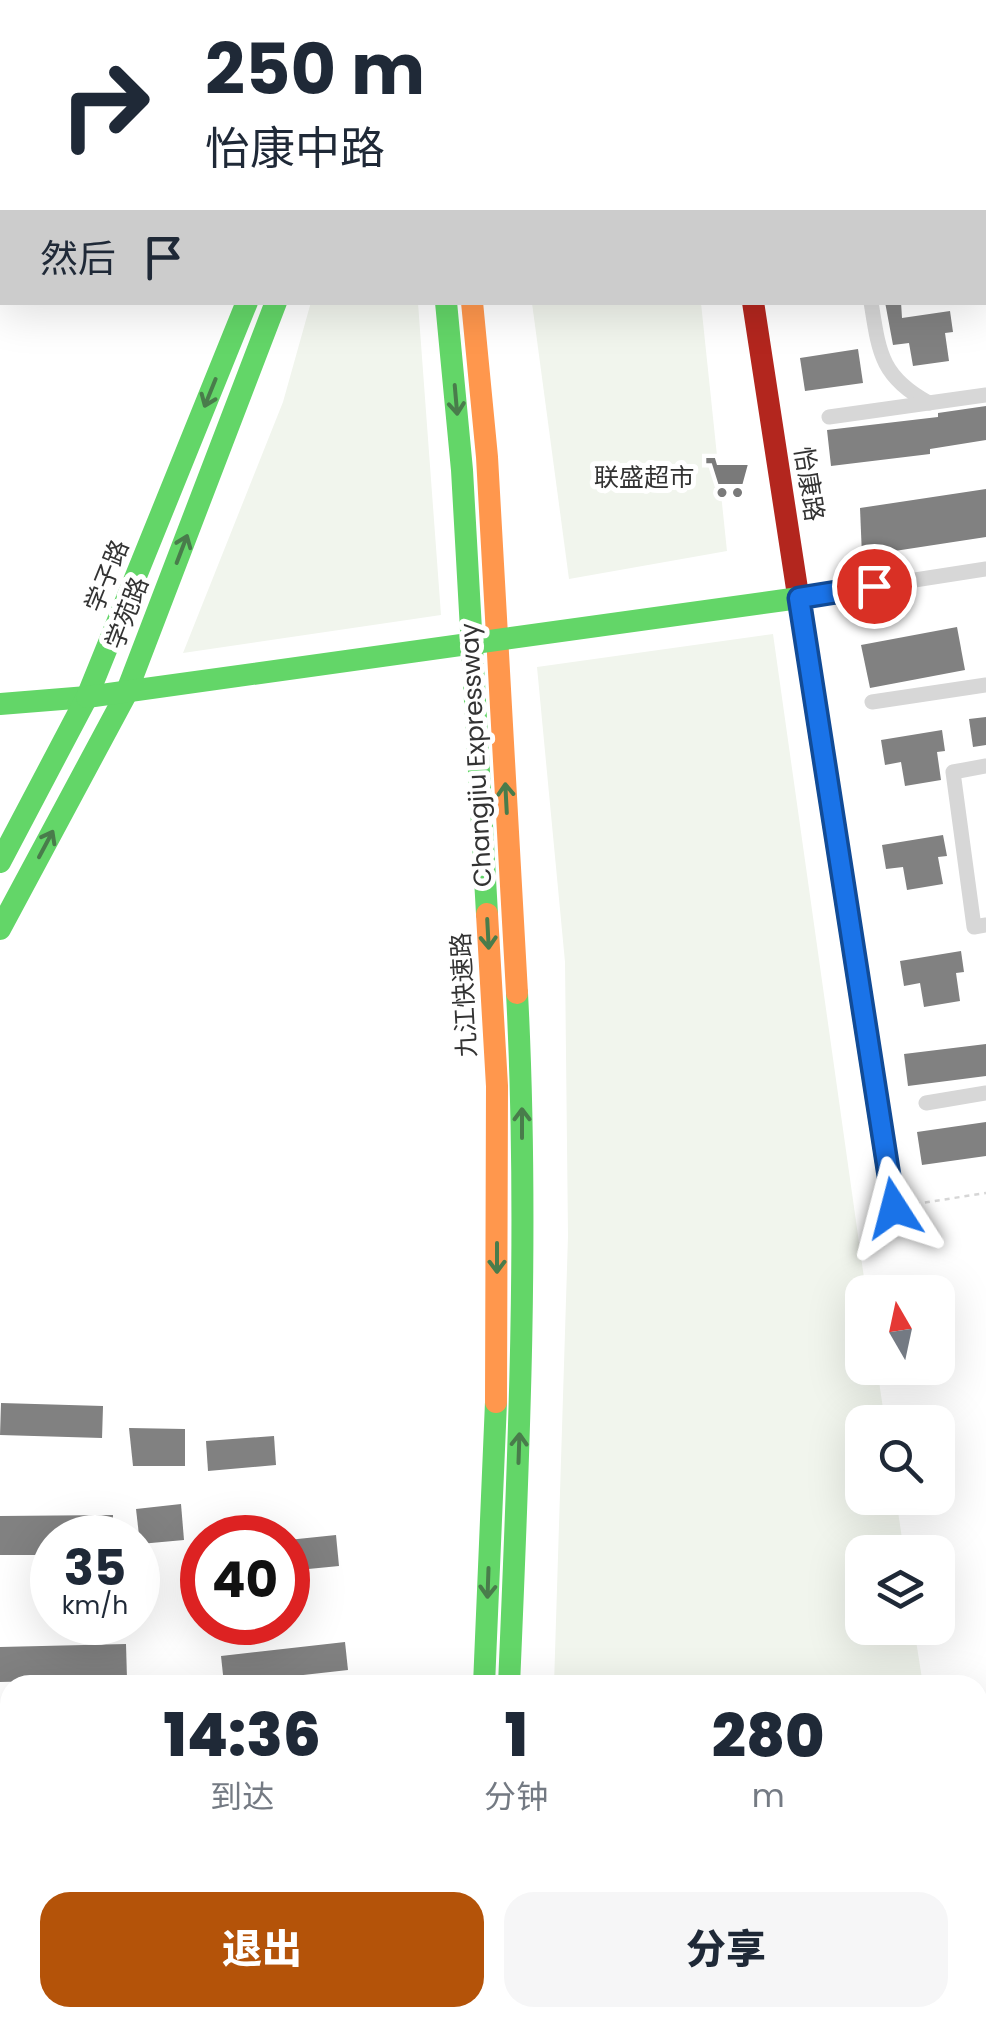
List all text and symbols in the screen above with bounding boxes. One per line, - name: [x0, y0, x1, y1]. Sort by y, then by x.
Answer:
- text: 250 m: [205, 20, 425, 119]
- icon: right: [40, 40, 170, 170]
- text: 怡康中路: [205, 117, 385, 180]
- icon: arrive: [136, 230, 191, 285]
- text: 然后: [40, 232, 116, 285]
- one-way arrow: [200, 377, 218, 408]
- one-way arrow: [446, 383, 465, 415]
- street label: 怡康路: [786, 444, 832, 524]
- supermarket icon: 联盛超市: [703, 453, 751, 501]
- place label: 联盛超市: [594, 460, 694, 495]
- one-way arrow: [174, 534, 192, 564]
- street label: 学子路: [77, 535, 137, 617]
- pin: [832, 544, 917, 629]
- icon: arrive: [847, 559, 902, 614]
- street label: 学苑路: [97, 572, 157, 654]
- street label: Changjiu Expressway: [452, 622, 500, 888]
- one-way arrow: [496, 783, 515, 815]
- one-way arrow: [37, 829, 57, 859]
- one-way arrow: [479, 917, 498, 949]
- street label: 九江快速路: [443, 932, 485, 1058]
- one-way arrow: [512, 1107, 532, 1140]
- position arrow: [842, 1156, 946, 1260]
- one-way arrow: [488, 1242, 506, 1274]
- north arrow: [845, 1275, 955, 1385]
- map controls: [845, 1275, 955, 1645]
- button: search: [845, 1405, 955, 1515]
- one-way arrow: [510, 1432, 529, 1464]
- speed limit sign: 40: [180, 1515, 310, 1645]
- text: 35: [64, 1532, 126, 1603]
- button: layers: [845, 1535, 955, 1645]
- one-way arrow: [478, 1567, 497, 1599]
- text: km/h: [62, 1588, 128, 1623]
- text: 14:36: [163, 1693, 321, 1777]
- text: 1: [505, 1693, 528, 1777]
- text: 280: [712, 1694, 825, 1778]
- text: m: [752, 1773, 785, 1818]
- text: 到达: [210, 1774, 274, 1819]
- text: 分钟: [484, 1774, 548, 1819]
- button: 退出: [40, 1892, 484, 2007]
- button: 分享: [504, 1892, 948, 2007]

